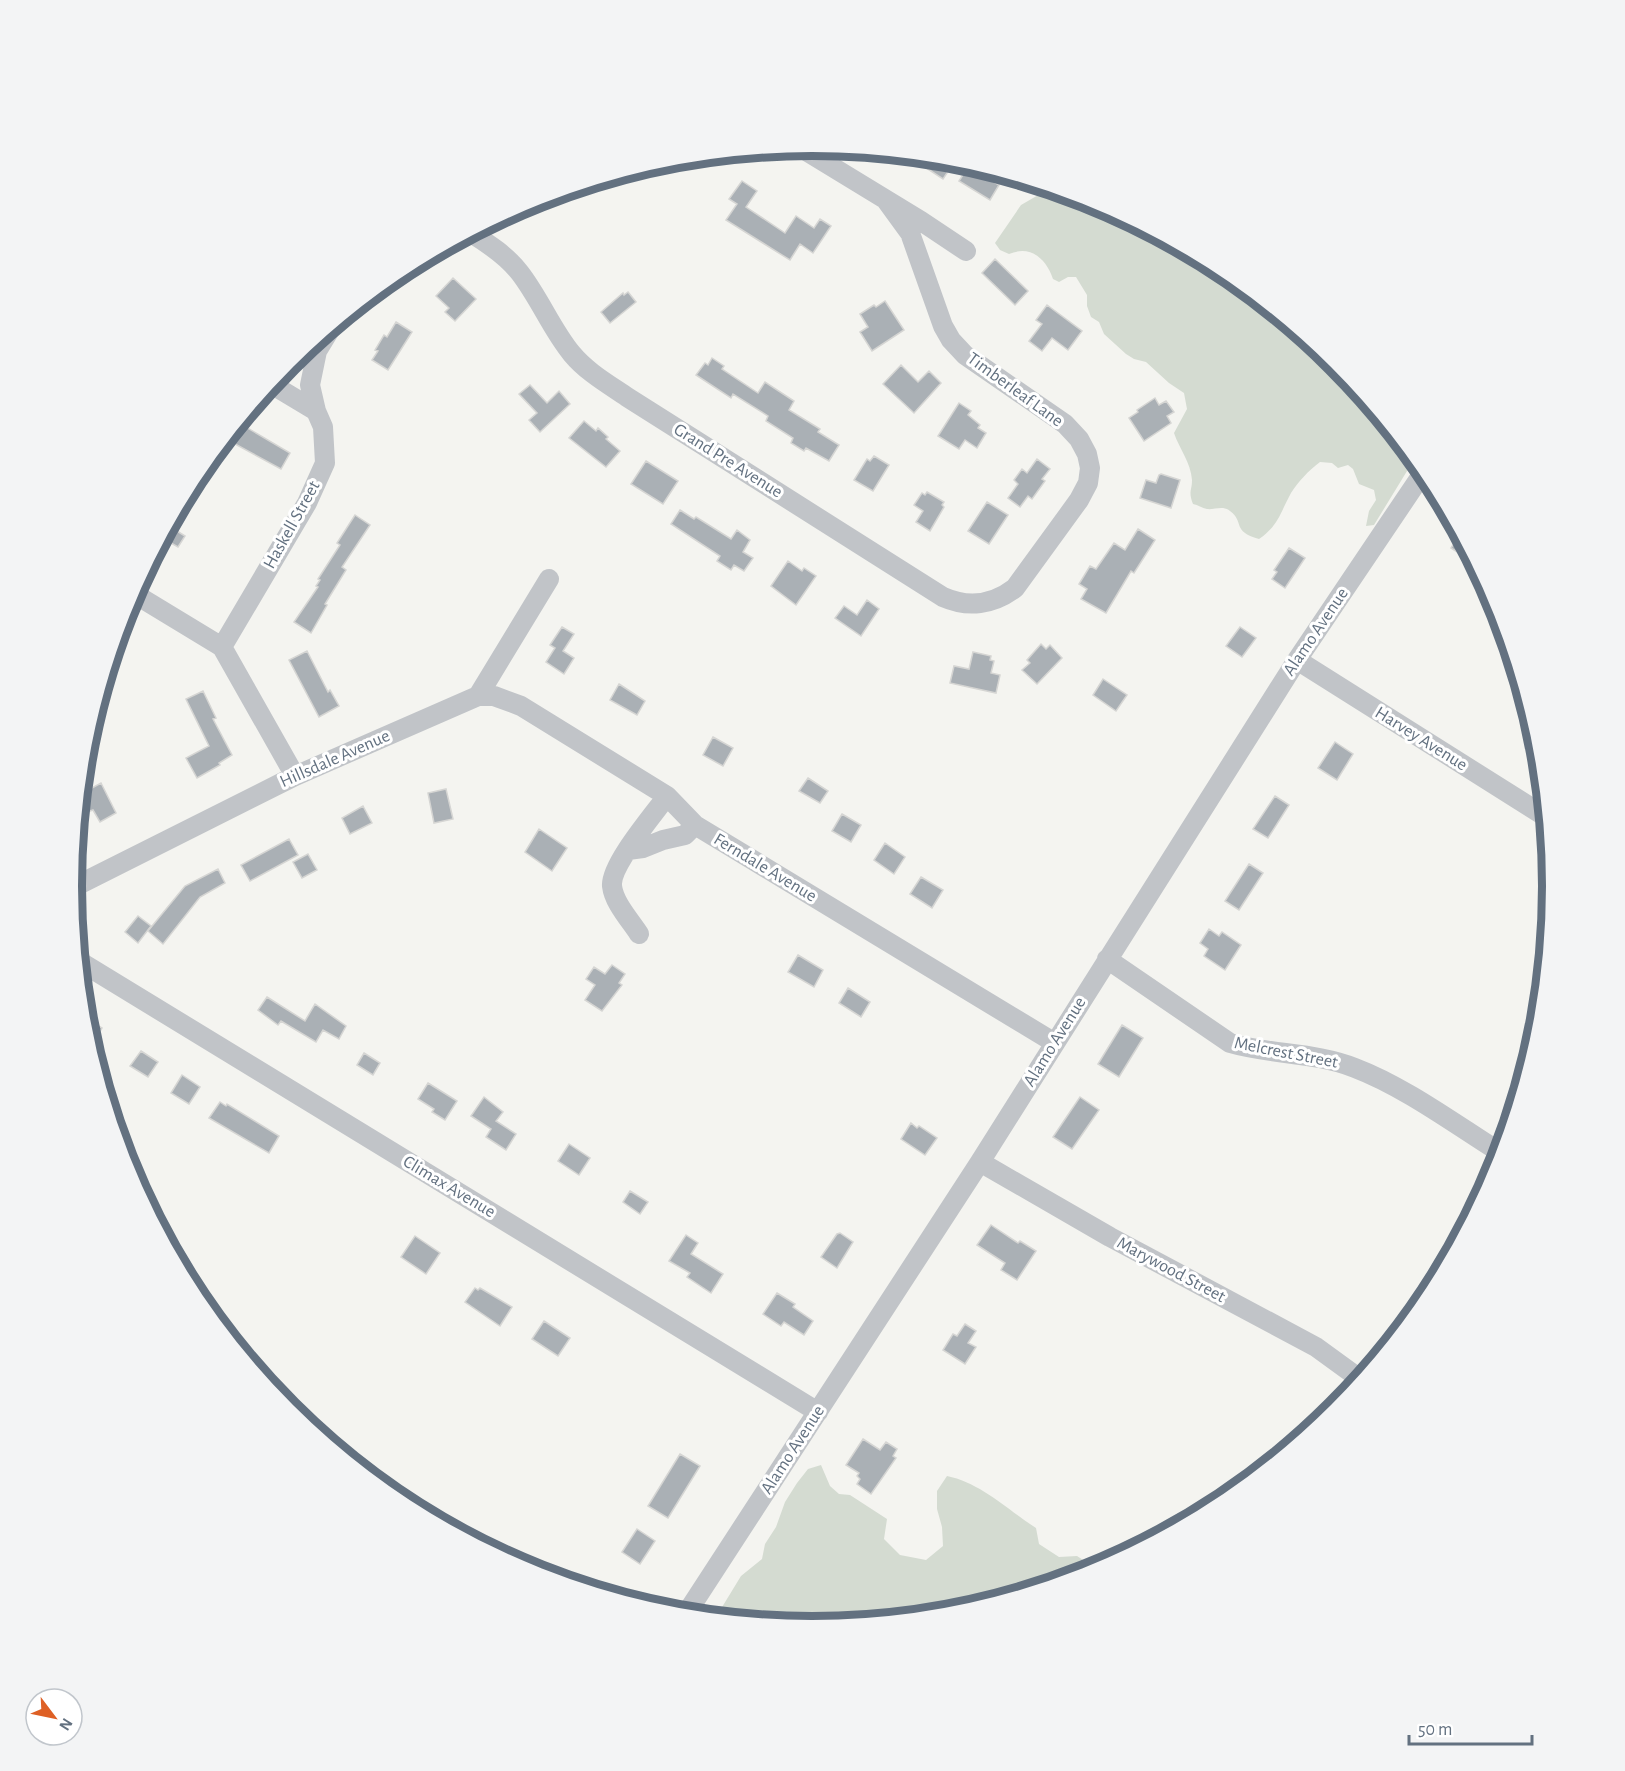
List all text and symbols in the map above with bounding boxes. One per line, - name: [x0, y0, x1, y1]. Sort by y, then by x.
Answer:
- street label: Timberleaf Lane: [964, 349, 1066, 431]
- street label: Grand Pre Avenue: [670, 420, 786, 502]
- street label: Haskell Street: [261, 478, 324, 572]
- street label: Alamo Avenue: [1280, 585, 1352, 679]
- street label: Harvey Avenue: [1372, 704, 1470, 774]
- street label: Hillsdale Avenue: [277, 727, 393, 791]
- street label: Ferndale Avenue: [710, 830, 820, 906]
- street label: Alamo Avenue: [1020, 994, 1090, 1090]
- street label: Melcrest Street: [1233, 1034, 1340, 1072]
- street label: Climax Avenue: [400, 1152, 498, 1222]
- street label: Marywood Street: [1114, 1234, 1228, 1306]
- street label: Alamo Avenue: [758, 1402, 828, 1498]
- north arrow: [24, 1687, 84, 1747]
- scale bar: [1409, 1708, 1532, 1746]
- text: N: [56, 1715, 76, 1733]
- text: 50 m: [1418, 1721, 1452, 1739]

